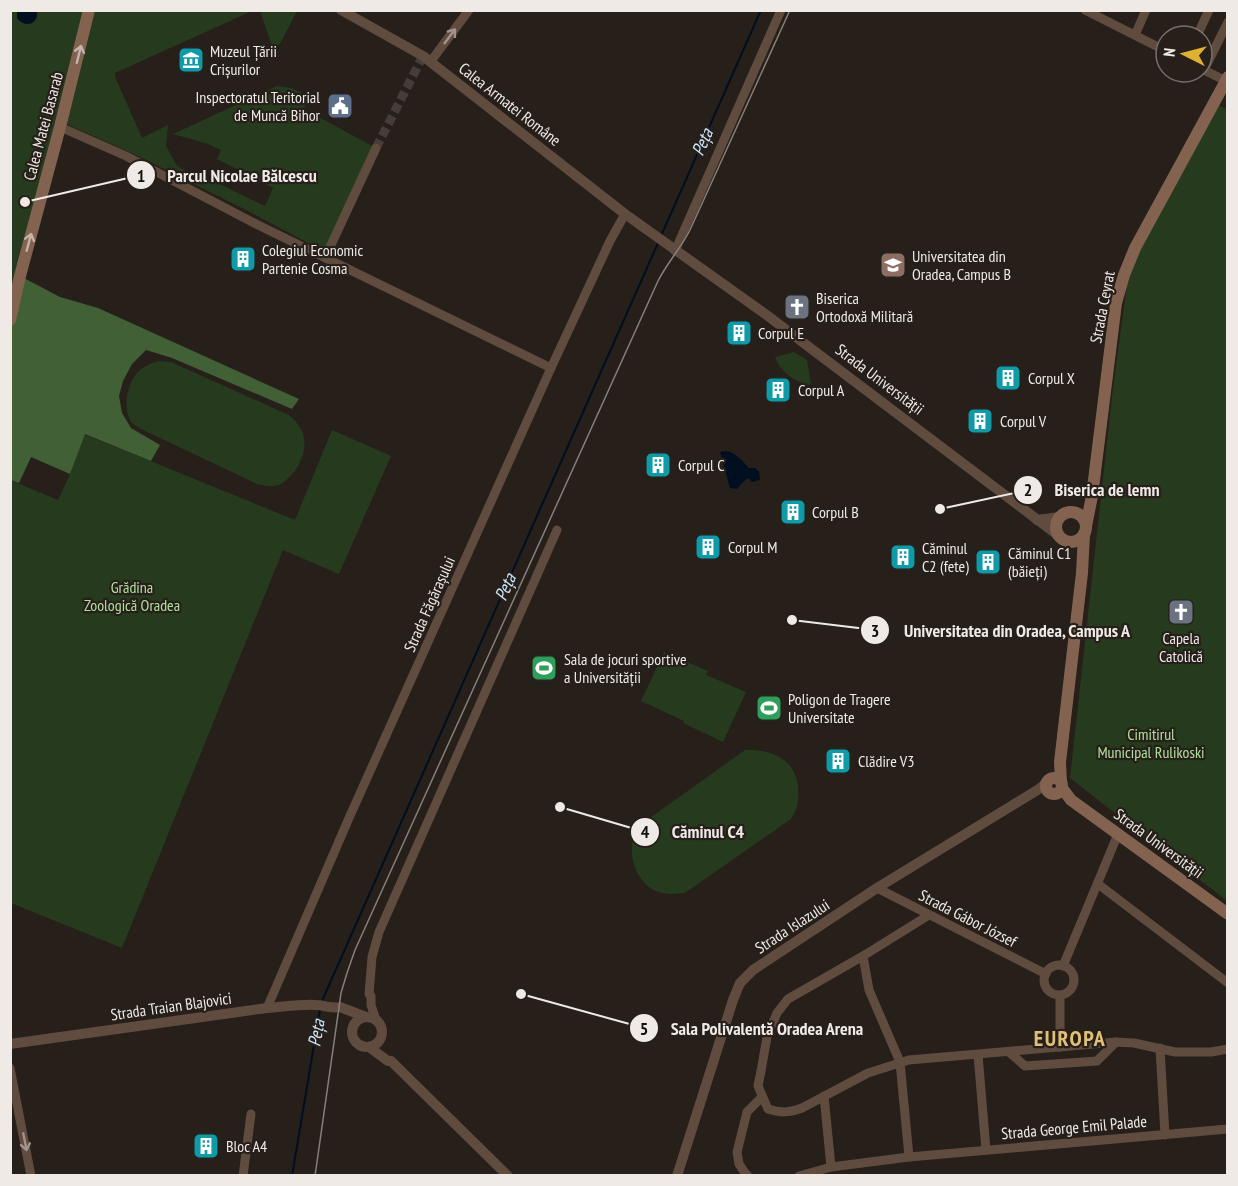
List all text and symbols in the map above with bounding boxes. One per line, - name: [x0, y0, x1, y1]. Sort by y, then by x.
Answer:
- north arrow: [1154, 24, 1214, 84]
- one-way arrow: [443, 28, 456, 44]
- place label: Muzeul Țării Crișurilor: [210, 41, 277, 79]
- one-way arrow: [73, 45, 85, 64]
- museum icon: Muzeul Țării Crișurilor: [176, 45, 206, 75]
- text: N: [1159, 47, 1179, 58]
- street label: Calea Armatei Române: [455, 58, 565, 150]
- street label: Calea Matei Basarab: [19, 70, 67, 182]
- place label: Inspectoratul Teritorial de Muncă Bihor: [196, 87, 321, 125]
- public building icon: Inspectoratul Teritorial de Muncă Bihor: [325, 91, 355, 121]
- water label: Peța: [686, 124, 718, 159]
- callout: Parcul Nicolae Bălcescu: [126, 157, 329, 193]
- text: 1: [137, 164, 145, 187]
- text: Parcul Nicolae Bălcescu: [167, 164, 317, 187]
- one-way arrow: [24, 233, 35, 252]
- place label: Colegiul Economic Partenie Cosma: [262, 240, 363, 278]
- building icon: Colegiul Economic Partenie Cosma: [228, 244, 258, 274]
- place label: Universitatea din Oradea, Campus B: [912, 246, 1011, 284]
- school or university icon: Universitatea din Oradea, Campus B: [878, 250, 908, 280]
- street label: Strada Ceyrat: [1085, 269, 1119, 345]
- place label: Biserica Ortodoxă Militară: [816, 288, 913, 326]
- church icon: Biserica Ortodoxă Militară: [782, 292, 812, 322]
- building icon: Corpul E: [724, 318, 754, 348]
- place label: Corpul E: [758, 323, 804, 343]
- street label: Strada Universității: [832, 339, 928, 419]
- building icon: Corpul X: [993, 363, 1023, 393]
- place label: Corpul X: [1028, 368, 1075, 388]
- building icon: Corpul A: [763, 375, 793, 405]
- place label: Corpul A: [798, 380, 845, 400]
- building icon: Corpul V: [965, 406, 995, 436]
- place label: Corpul V: [1000, 411, 1047, 431]
- building icon: Corpul C: [643, 450, 673, 480]
- place label: Corpul C: [678, 455, 725, 475]
- callout: Biserica de lemn: [1013, 472, 1172, 508]
- text: 2: [1024, 478, 1032, 501]
- text: Biserica de lemn: [1054, 478, 1160, 501]
- building icon: Corpul B: [778, 497, 808, 527]
- place label: Corpul B: [812, 502, 859, 522]
- building icon: Corpul M: [693, 532, 723, 562]
- place label: Corpul M: [728, 537, 777, 557]
- place label: Căminul C2 (fete): [922, 538, 969, 576]
- building icon: Căminul C2 (fete): [888, 542, 918, 572]
- place label: Căminul C1 (băieți): [1008, 543, 1071, 581]
- building icon: Căminul C1 (băieți): [973, 547, 1003, 577]
- street label: Strada Făgărașului: [399, 553, 459, 655]
- water label: Peța: [489, 569, 521, 604]
- park label: Grădina Zoologică Oradea: [84, 577, 180, 615]
- church icon: Capela Catolică: [1166, 597, 1196, 627]
- callout: Universitatea din Oradea, Campus A: [860, 612, 1143, 648]
- text: 3: [871, 619, 879, 642]
- text: Universitatea din Oradea, Campus A: [904, 619, 1131, 642]
- place label: Capela Catolică: [1159, 628, 1203, 666]
- place label: Sala de jocuri sportive a Universității: [564, 649, 687, 687]
- sports icon: Sala de jocuri sportive a Universității: [529, 653, 559, 683]
- place label: Poligon de Tragere Universitate: [788, 689, 891, 727]
- sports icon: Poligon de Tragere Universitate: [754, 693, 784, 723]
- park label: Cimitirul Municipal Rulikoski: [1097, 724, 1205, 762]
- building icon: Clădire V3: [823, 746, 853, 776]
- place label: Clădire V3: [858, 751, 914, 771]
- street label: Strada Universității: [1110, 804, 1208, 882]
- callout: Căminul C4: [630, 814, 757, 850]
- text: 4: [641, 820, 650, 843]
- text: Căminul C4: [672, 820, 745, 843]
- street label: Strada Gábor József: [916, 885, 1021, 952]
- street label: Strada Islazului: [751, 895, 833, 957]
- street label: Strada Traian Blajovici: [109, 988, 233, 1024]
- callout: Sala Polivalentă Oradea Arena: [629, 1010, 876, 1046]
- water label: Peța: [302, 1017, 330, 1048]
- text: 5: [640, 1017, 648, 1040]
- text: Sala Polivalentă Oradea Arena: [671, 1017, 863, 1040]
- district label: EUROPA: [1034, 1024, 1106, 1052]
- street label: Strada George Emil Palade: [1000, 1111, 1148, 1143]
- building icon: Bloc A4: [191, 1131, 221, 1161]
- one-way arrow: [20, 1132, 31, 1152]
- place label: Bloc A4: [226, 1136, 267, 1156]

